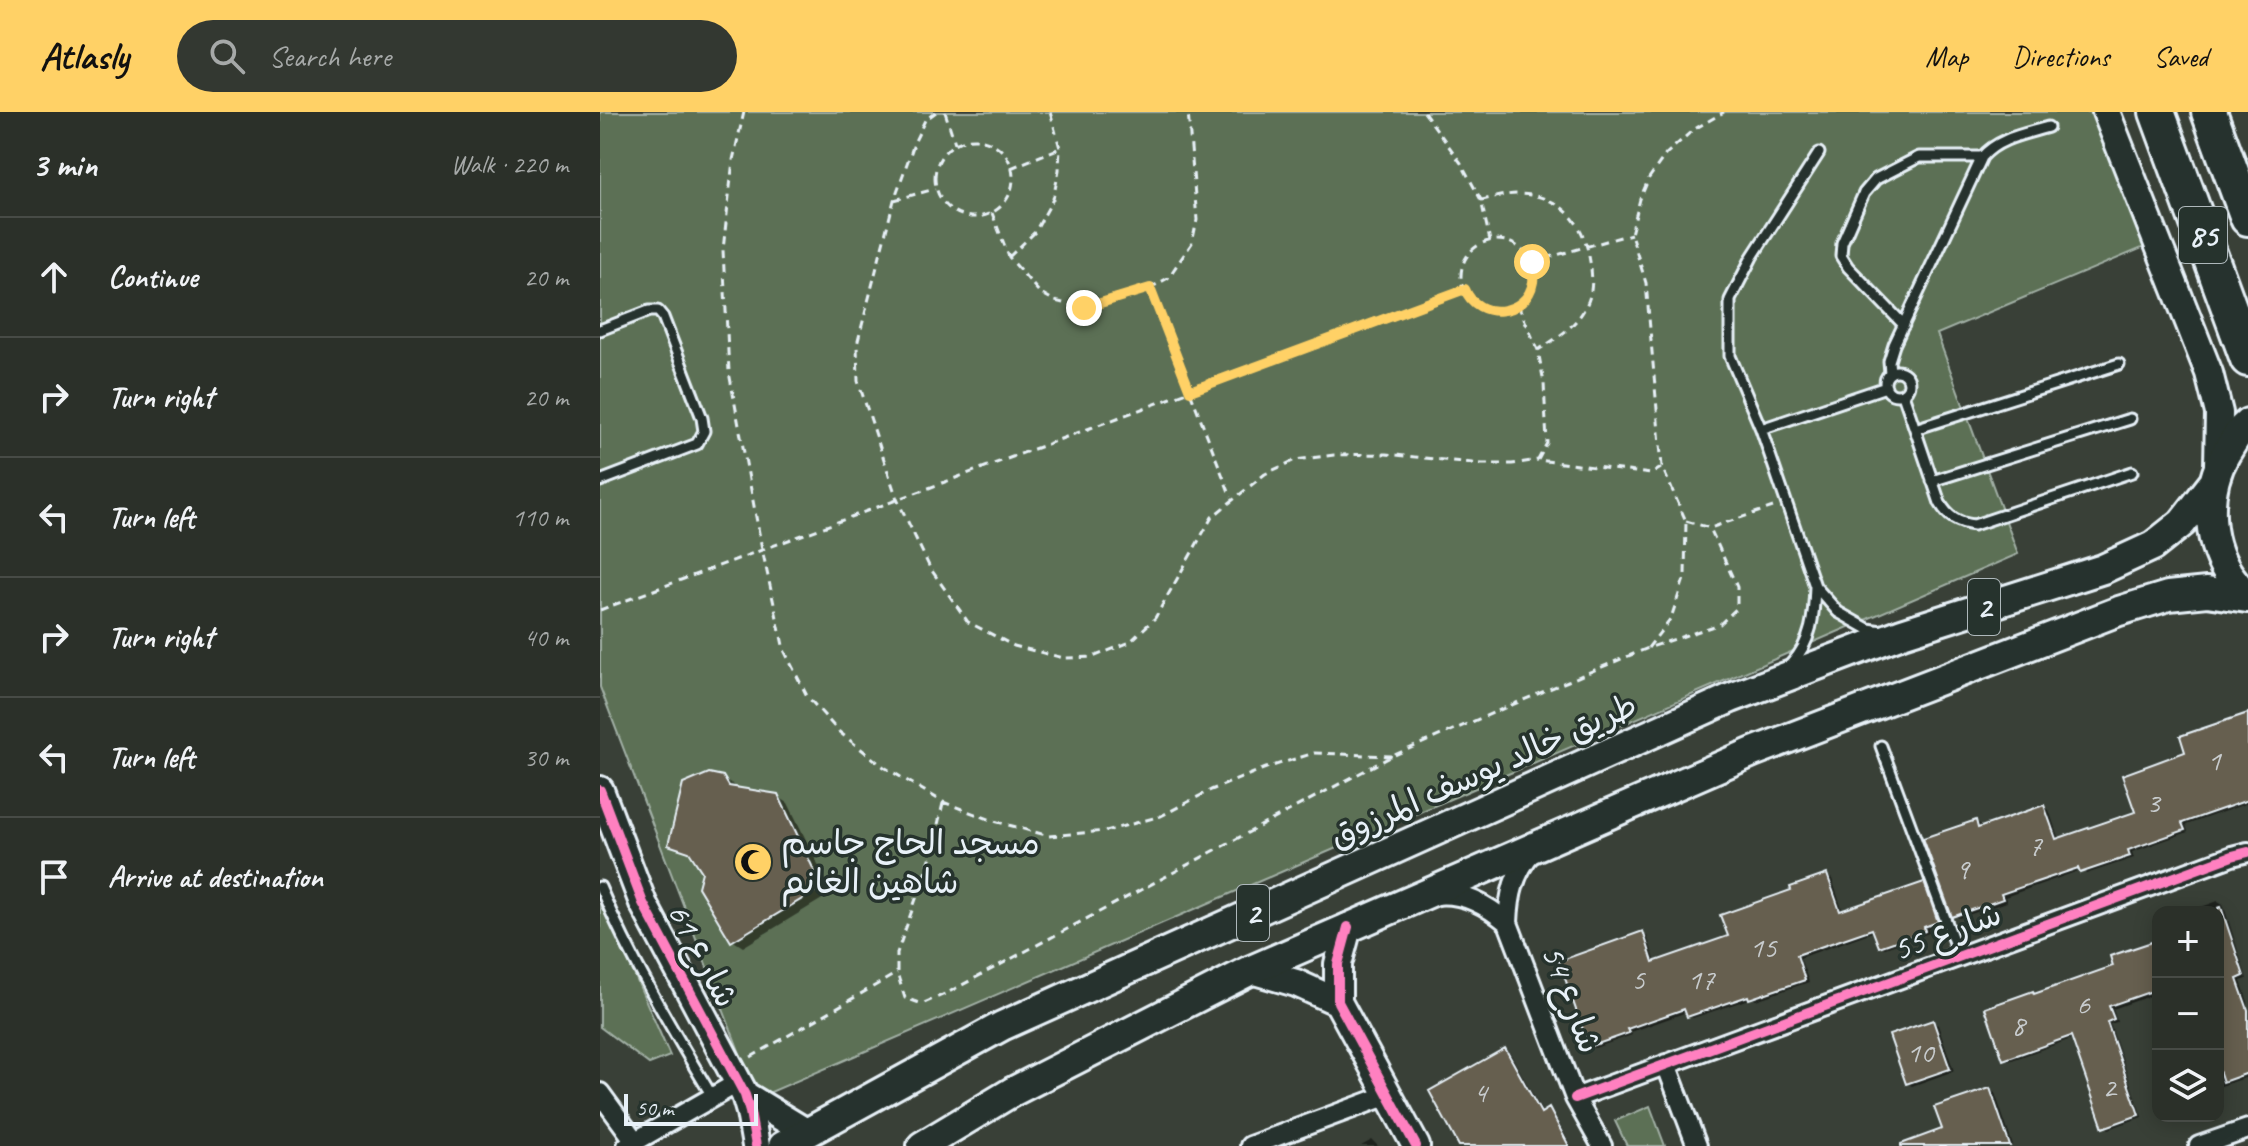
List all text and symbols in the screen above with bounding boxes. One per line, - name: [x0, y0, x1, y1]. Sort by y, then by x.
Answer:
- search box: [177, 20, 737, 92]
- text: Atlasly: [40, 33, 129, 80]
- icon: search: [205, 34, 249, 78]
- text: Search here: [269, 37, 391, 75]
- text: Map: [1925, 39, 1968, 74]
- text: Directions: [2012, 39, 2110, 74]
- text: Saved: [2154, 39, 2208, 74]
- text: 3 min: [32, 143, 97, 186]
- text: Walk · 220 m: [451, 148, 568, 181]
- road number: 85: [2179, 207, 2227, 263]
- route start: [1514, 244, 1550, 280]
- icon: ahead: [32, 255, 76, 299]
- text: Continue: [108, 258, 198, 296]
- text: 20 m: [524, 261, 568, 294]
- route end: [1066, 290, 1102, 326]
- icon: right: [32, 375, 76, 419]
- text: Turn right: [108, 378, 213, 416]
- text: 20 m: [524, 381, 568, 414]
- icon: left: [32, 495, 76, 539]
- text: Turn left: [108, 498, 195, 536]
- text: 110 m: [512, 501, 568, 534]
- road number: 2: [1968, 579, 2000, 635]
- icon: right: [32, 615, 76, 659]
- text: Turn right: [108, 618, 213, 656]
- text: 40 m: [524, 621, 568, 654]
- street label: طريق خالد يوسف المرزوق: [1322, 683, 1644, 857]
- icon: left: [32, 735, 76, 779]
- text: Turn left: [108, 738, 195, 776]
- text: 30 m: [524, 741, 568, 774]
- house number: 1: [2207, 741, 2222, 779]
- house number: 3: [2146, 783, 2162, 821]
- place label: مسجد الحاج جاسم شاهين الغانم: [781, 821, 1040, 907]
- house number: 7: [2028, 826, 2043, 864]
- mosque icon: مسجد الحاج جاسم شاهين الغانم: [732, 841, 774, 883]
- house number: 9: [1955, 850, 1971, 888]
- icon: arrive: [32, 855, 76, 899]
- text: Arrive at destination: [108, 858, 323, 896]
- road number: 2: [1237, 885, 1269, 941]
- street label: شارع 55: [1887, 892, 2008, 972]
- street label: شارع 61: [656, 895, 748, 1016]
- map controls: [2152, 906, 2224, 1122]
- button: +: [2152, 906, 2224, 978]
- house number: 15: [1750, 928, 1778, 966]
- street label: شارع 54: [1530, 939, 1612, 1060]
- house number: 5: [1631, 960, 1646, 998]
- house number: 17: [1688, 960, 1716, 998]
- button: −: [2152, 978, 2224, 1050]
- house number: 6: [2076, 985, 2091, 1023]
- house number: 8: [2011, 1006, 2027, 1044]
- house number: 10: [1907, 1033, 1936, 1071]
- button: layers: [2152, 1050, 2224, 1122]
- house number: 2: [2102, 1068, 2118, 1106]
- house number: 4: [1473, 1073, 1489, 1111]
- scale bar: [624, 1090, 758, 1126]
- text: 50 m: [636, 1094, 673, 1122]

